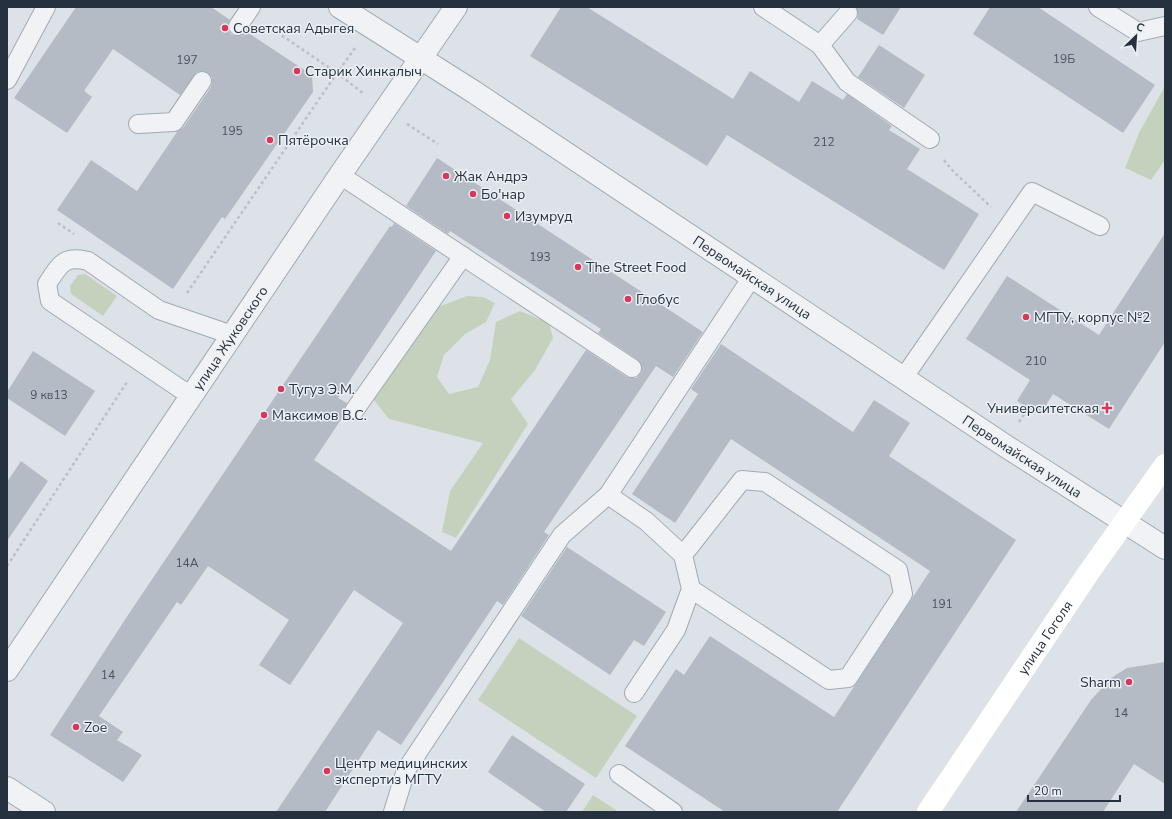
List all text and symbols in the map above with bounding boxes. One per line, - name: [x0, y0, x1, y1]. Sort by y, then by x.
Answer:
- north arrow: [1116, 16, 1156, 56]
- place label: Советская Адыгея: [233, 19, 354, 38]
- text: С: [1133, 19, 1147, 36]
- marker: Советская Адыгея: [220, 23, 230, 33]
- house number: 19Б: [1053, 51, 1075, 67]
- house number: 197: [176, 52, 198, 68]
- place label: Старик Хинкалыч: [305, 62, 422, 81]
- marker: Старик Хинкалыч: [292, 66, 302, 76]
- house number: 195: [221, 123, 243, 139]
- place label: Пятёрочка: [278, 131, 349, 150]
- house number: 212: [813, 134, 835, 150]
- marker: Пятёрочка: [265, 135, 275, 145]
- place label: Жак Андрэ: [454, 167, 528, 186]
- marker: Жак Андрэ: [441, 171, 451, 181]
- place label: Бо'нар: [481, 185, 525, 204]
- marker: Бо'нар: [468, 189, 478, 199]
- place label: Изумруд: [515, 207, 573, 226]
- marker: Изумруд: [502, 211, 512, 221]
- street label: Первомайская улица: [689, 231, 815, 324]
- house number: 193: [529, 249, 551, 265]
- place label: The Street Food: [586, 258, 686, 277]
- marker: The Street Food: [573, 262, 583, 272]
- street label: улица Жуковского: [188, 282, 272, 394]
- place label: Глобус: [636, 290, 680, 309]
- marker: Глобус: [623, 294, 633, 304]
- place label: МГТУ, корпус №2: [1034, 308, 1151, 327]
- marker: МГТУ, корпус №2: [1021, 312, 1031, 322]
- house number: 210: [1025, 353, 1047, 369]
- place label: Тугуз Э.М.: [289, 380, 355, 399]
- marker: Тугуз Э.М.: [276, 384, 286, 394]
- house number: 9 кв13: [30, 387, 68, 403]
- place label: Университетская: [986, 399, 1099, 418]
- marker: Университетская: [1102, 403, 1112, 413]
- place label: Максимов В.С.: [272, 406, 367, 425]
- marker: Максимов В.С.: [259, 410, 269, 420]
- street label: Первомайская улица: [959, 411, 1086, 502]
- house number: 14А: [175, 555, 199, 571]
- house number: 191: [931, 596, 953, 612]
- street label: улица Гоголя: [1013, 597, 1077, 679]
- house number: 14: [101, 667, 115, 683]
- place label: Sharm: [1080, 673, 1121, 692]
- marker: Sharm: [1124, 677, 1134, 687]
- house number: 14: [1114, 705, 1128, 721]
- place label: Zoe: [84, 718, 107, 737]
- marker: Zoe: [71, 722, 81, 732]
- place label: Центр медицинских экспертиз МГТУ: [335, 754, 468, 789]
- marker: Центр медицинских экспертиз МГТУ: [322, 766, 332, 776]
- scale bar: [1028, 777, 1120, 803]
- text: 20 m: [1034, 783, 1062, 799]

